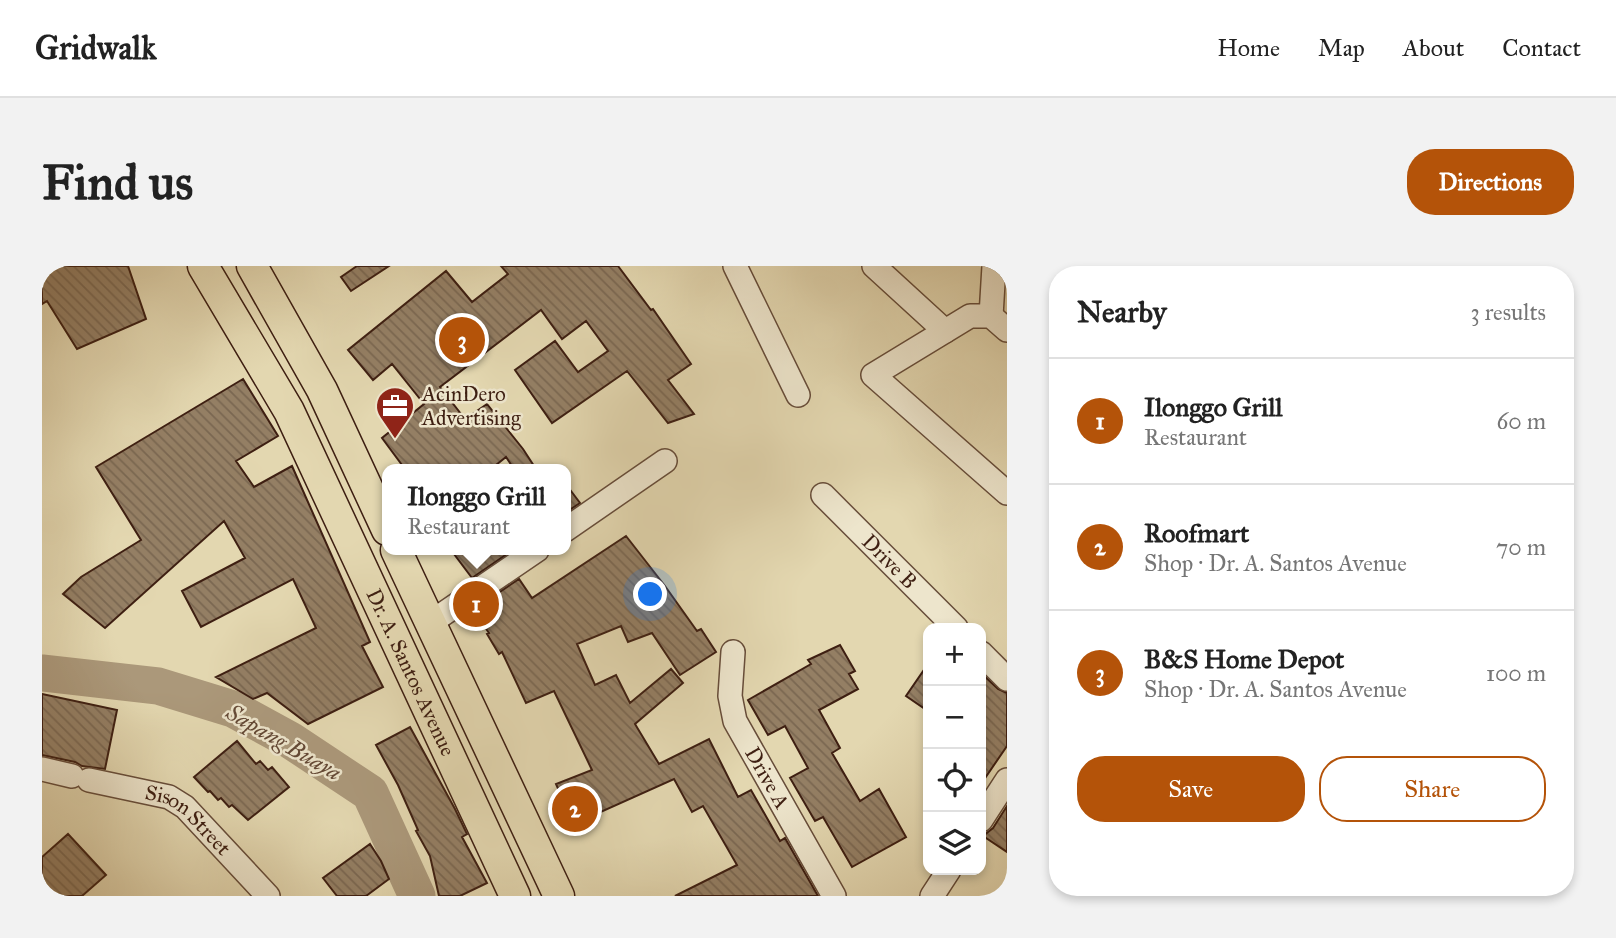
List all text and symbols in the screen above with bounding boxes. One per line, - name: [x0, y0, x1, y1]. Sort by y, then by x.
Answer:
- text: Gridwalk: [35, 28, 157, 68]
- text: Home: [1217, 33, 1280, 63]
- text: Map: [1318, 33, 1365, 63]
- text: About: [1403, 33, 1464, 63]
- text: Contact: [1502, 33, 1581, 63]
- button: Directions: [1407, 149, 1574, 215]
- text: Find us: [42, 153, 193, 212]
- text: Nearby: [1077, 294, 1167, 330]
- text: 3 results: [1470, 298, 1546, 326]
- pin: 3: [439, 314, 485, 366]
- place label: AcinDero Advertising: [421, 381, 521, 431]
- office icon: AcinDero Advertising: [374, 385, 416, 440]
- text: Ilonggo Grill: [1144, 391, 1283, 423]
- text: 1: [1095, 407, 1105, 435]
- text: 60 m: [1497, 407, 1546, 435]
- text: Restaurant: [1144, 423, 1247, 451]
- popup: [382, 464, 571, 555]
- text: Ilonggo Grill: [407, 480, 546, 512]
- text: Restaurant: [407, 512, 510, 540]
- text: Roofmart: [1144, 517, 1249, 549]
- street label: Drive B: [857, 529, 922, 594]
- text: 2: [1094, 533, 1106, 561]
- text: 70 m: [1496, 533, 1546, 561]
- text: Shop · Dr. A. Santos Avenue: [1144, 549, 1407, 577]
- your location: [633, 577, 667, 611]
- pin: 1: [453, 578, 499, 630]
- street label: Dr. A. Santos Avenue: [361, 585, 461, 760]
- map controls: [923, 623, 986, 875]
- button: +: [923, 623, 986, 686]
- text: B&S Home Depot: [1144, 643, 1344, 675]
- text: 3: [1095, 659, 1105, 687]
- text: 100 m: [1486, 659, 1546, 687]
- text: Shop · Dr. A. Santos Avenue: [1144, 675, 1407, 703]
- button: −: [923, 686, 986, 749]
- water label: Sapang Buaya: [220, 697, 347, 787]
- street label: Drive A: [739, 742, 795, 814]
- button: locate: [923, 749, 986, 812]
- button: Save: [1077, 756, 1305, 822]
- button: Share: [1319, 756, 1546, 822]
- street label: Sison Street: [143, 779, 237, 861]
- pin: 2: [552, 783, 598, 835]
- button: layers: [923, 812, 986, 875]

